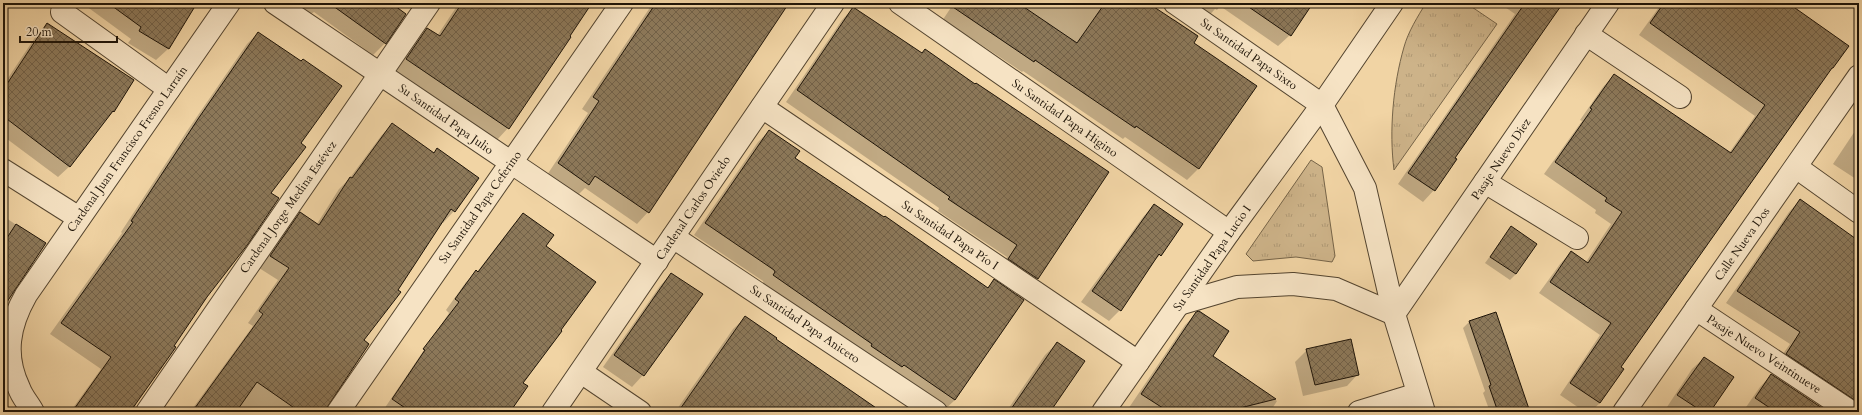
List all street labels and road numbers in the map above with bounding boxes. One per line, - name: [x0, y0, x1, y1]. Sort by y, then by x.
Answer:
- street label: Su Santidad Papa Sixto: [1197, 14, 1301, 94]
- street label: Cardenal Juan Francisco Fresno Larraín: [63, 62, 191, 235]
- street label: Su Santidad Papa Higino: [1009, 75, 1122, 161]
- street label: Su Santidad Papa Julio: [395, 80, 497, 158]
- street label: Pasaje Nuevo Diez: [1468, 114, 1535, 203]
- street label: Cardenal Jorge Medina Estévez: [236, 137, 340, 276]
- street label: Su Santidad Papa Ceferino: [435, 147, 525, 266]
- street label: Cardenal Carlos Oviedo: [652, 152, 734, 263]
- street label: Su Santidad Papa Pío I: [898, 197, 1002, 273]
- street label: Su Santidad Papa Lucio I: [1169, 202, 1255, 314]
- street label: Calle Nueva Dos: [1711, 204, 1773, 284]
- street label: Su Santidad Papa Aniceto: [747, 281, 863, 367]
- street label: Pasaje Nuevo Veintinueve: [1704, 311, 1824, 397]

